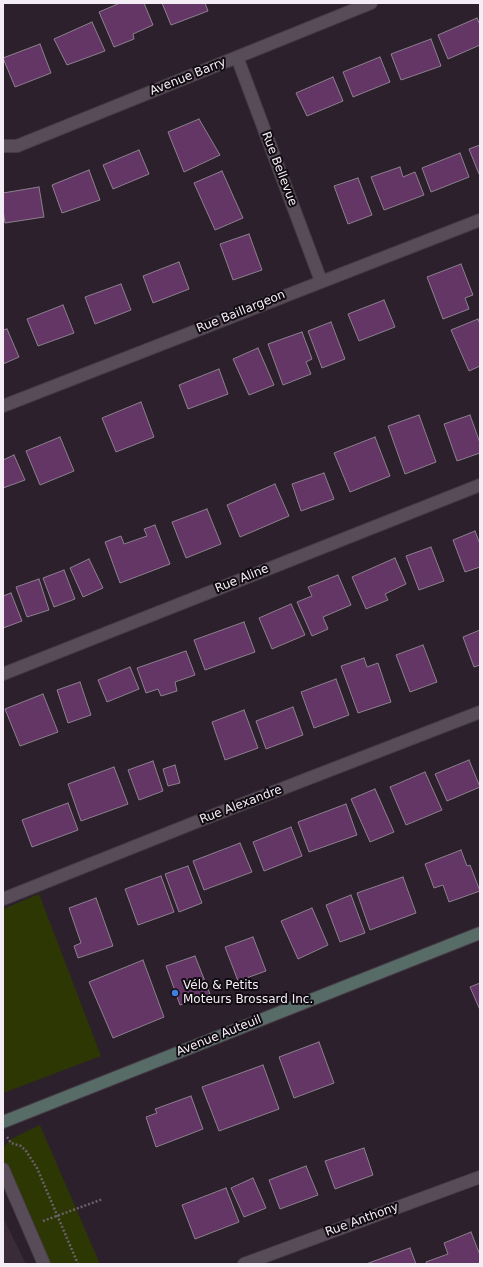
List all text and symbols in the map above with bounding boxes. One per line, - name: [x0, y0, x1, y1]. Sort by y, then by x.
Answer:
- street label: Avenue Barry: [148, 55, 228, 99]
- street label: Rue Bellevue: [258, 130, 300, 208]
- street label: Rue Baillargeon: [195, 288, 287, 336]
- street label: Rue Aline: [213, 562, 271, 596]
- street label: Rue Alexandre: [198, 783, 284, 827]
- place label: Vélo & Petits Moteurs Brossard Inc.: [183, 979, 313, 1007]
- marker: Vélo & Petits Moteurs Brossard Inc.: [170, 988, 180, 998]
- street label: Avenue Auteuil: [174, 1012, 264, 1060]
- street label: Rue Anthony: [323, 1200, 401, 1240]

